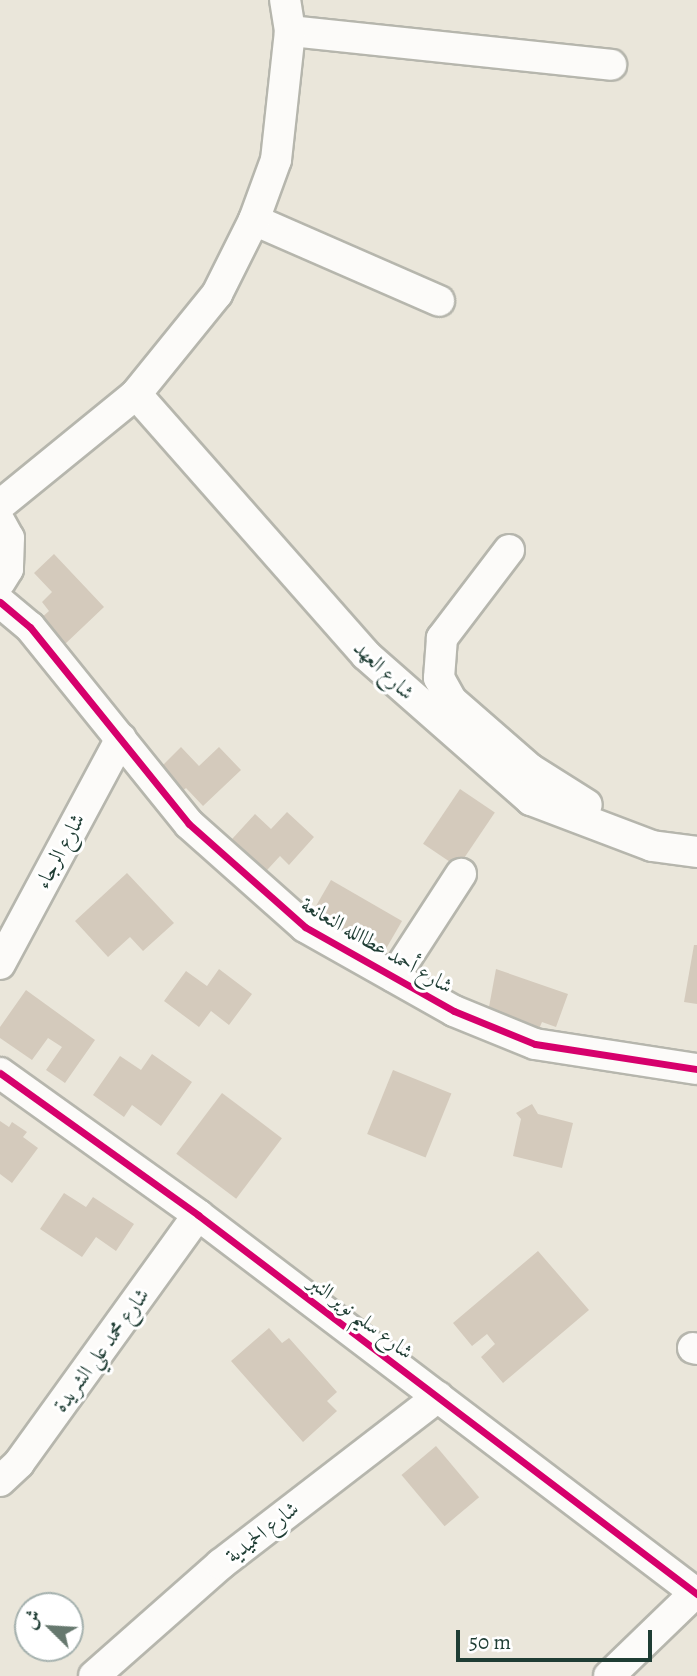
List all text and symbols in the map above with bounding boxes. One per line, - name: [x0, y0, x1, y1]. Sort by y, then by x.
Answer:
- street label: شارع العهد: [348, 635, 420, 705]
- street label: شارع الرجاء: [30, 809, 90, 893]
- street label: شارع أحمد عطاالله النعانعة: [297, 891, 457, 999]
- street label: شارع سليم نوير النبر: [304, 1269, 418, 1365]
- street label: شارع محمد علي الشريدة: [48, 1283, 154, 1417]
- street label: شارع الحميدية: [220, 1496, 304, 1568]
- north arrow: [14, 1592, 84, 1662]
- text: ش: [16, 1605, 47, 1633]
- scale bar: [459, 1616, 655, 1660]
- text: 50 m: [469, 1628, 511, 1656]

